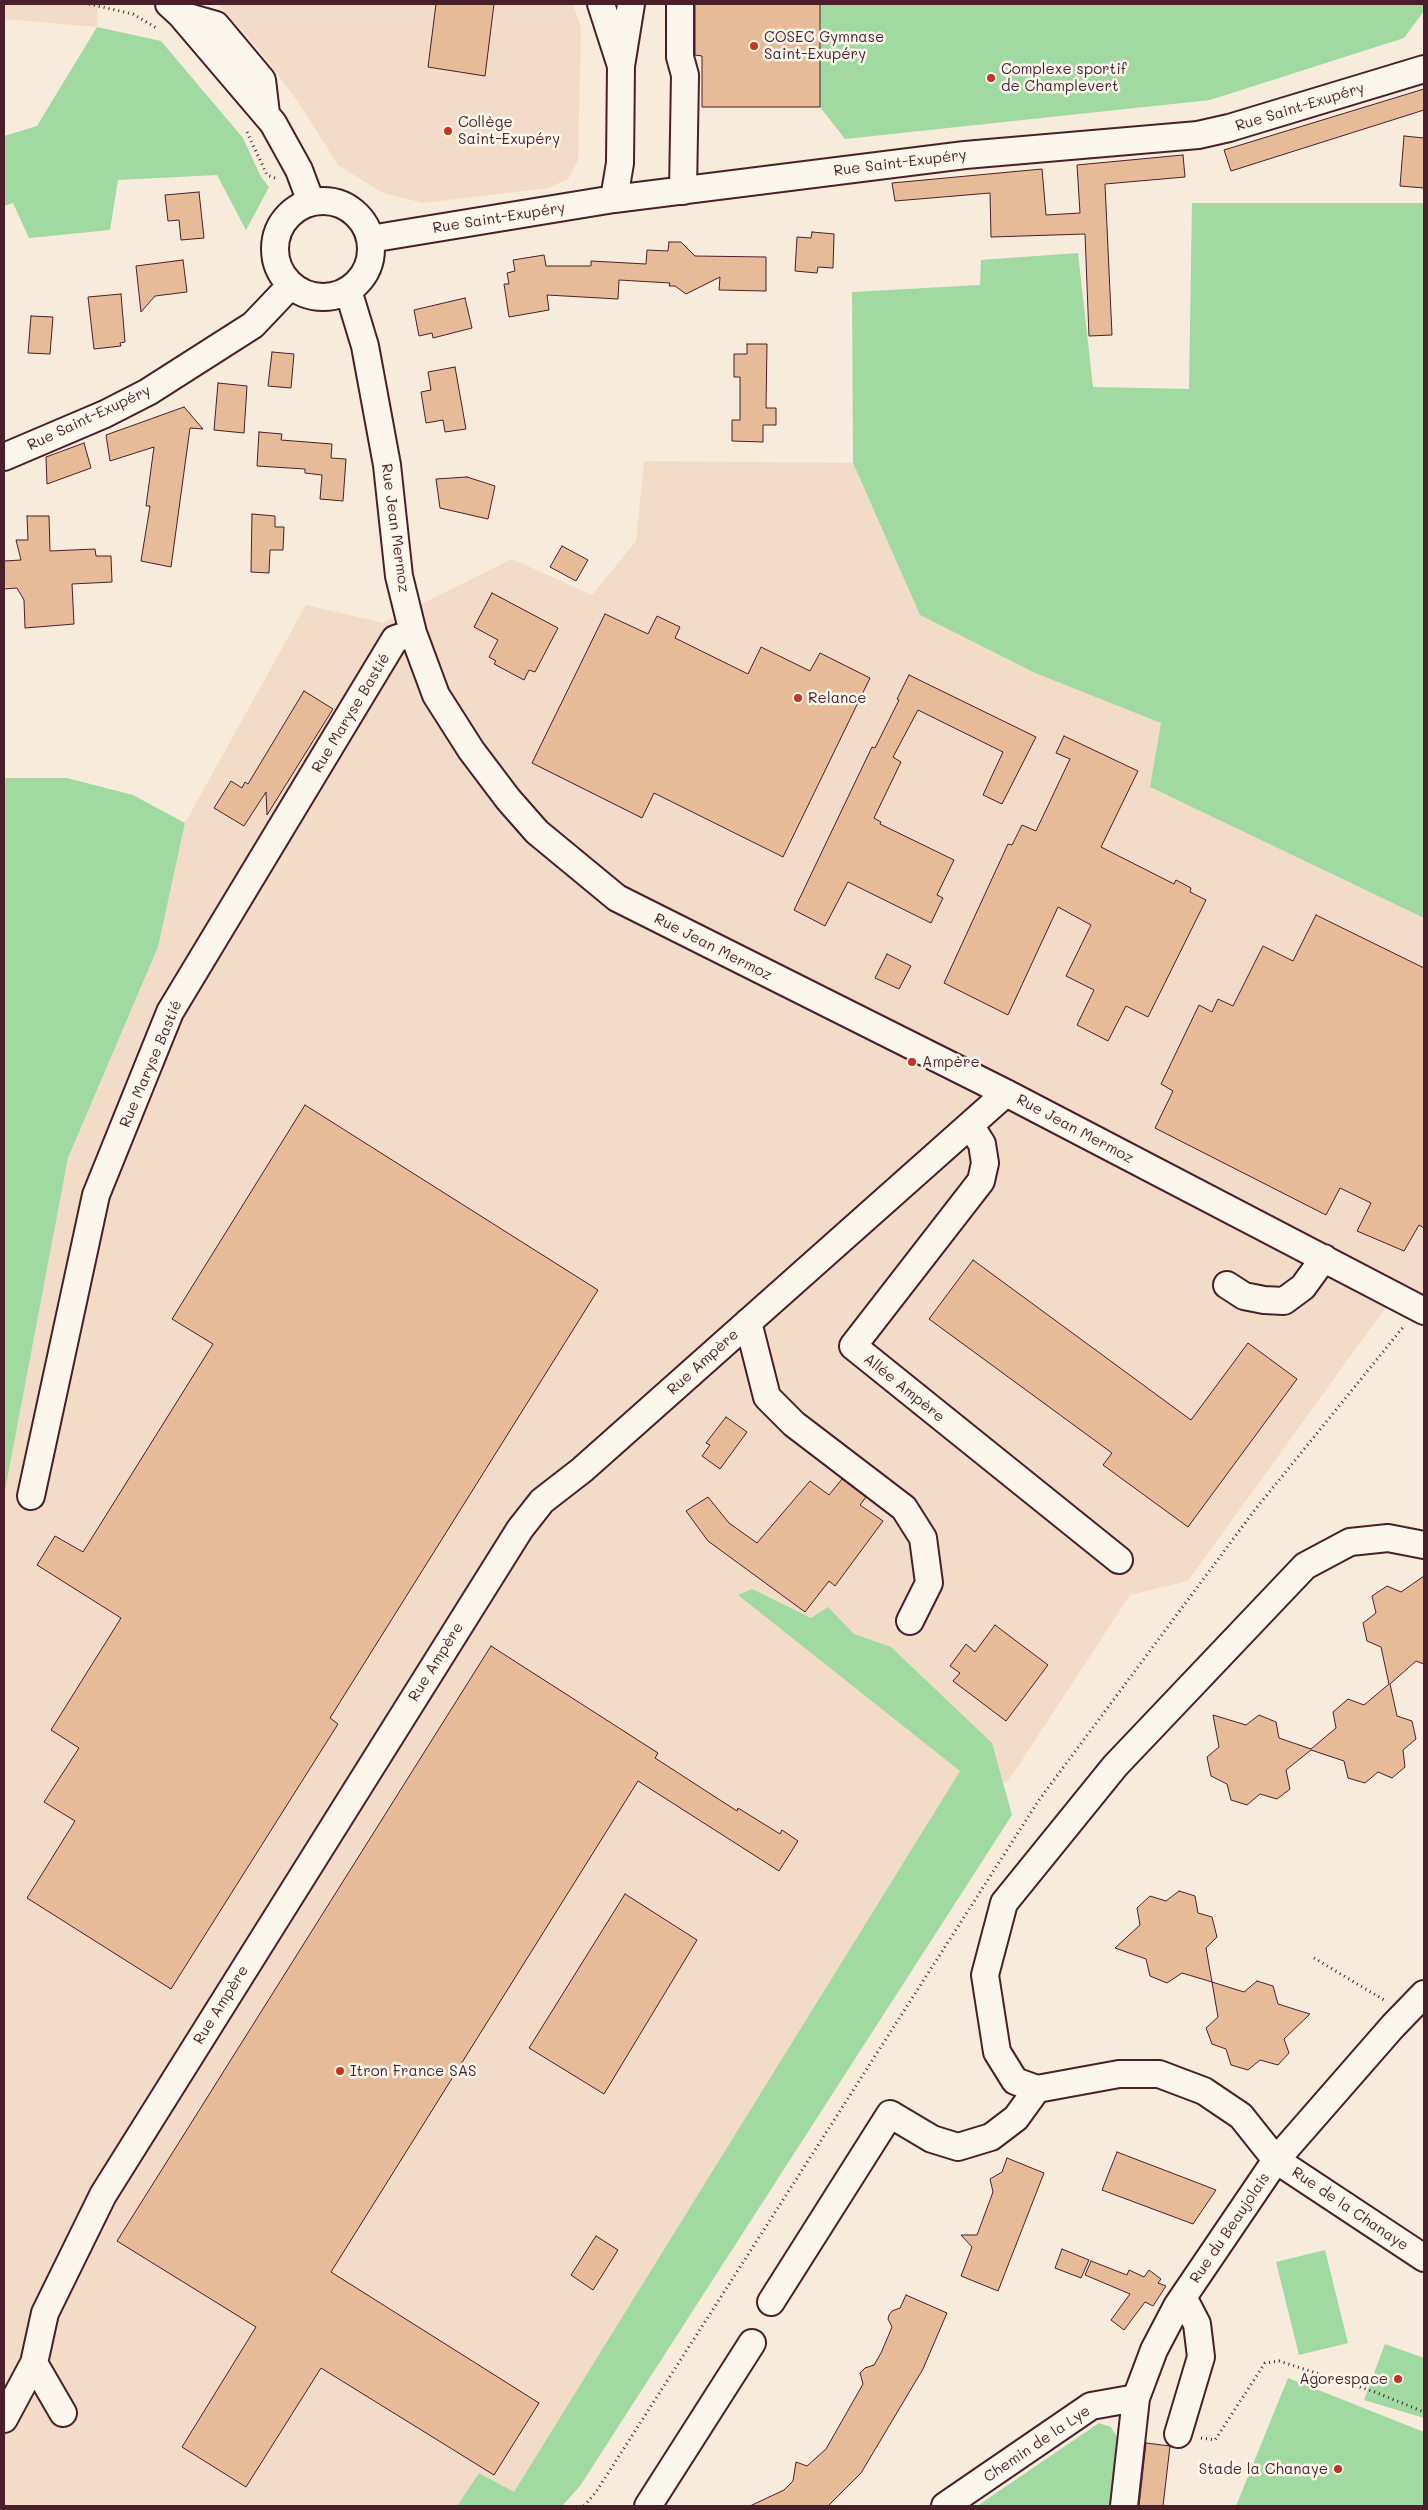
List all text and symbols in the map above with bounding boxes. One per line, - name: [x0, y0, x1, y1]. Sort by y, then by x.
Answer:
- place label: COSEC Gymnase Saint-Exupéry: [764, 28, 884, 63]
- marker: COSEC Gymnase Saint-Exupéry: [748, 40, 760, 52]
- place label: Complexe sportif de Champlevert: [1001, 60, 1127, 95]
- marker: Complexe sportif de Champlevert: [985, 72, 997, 84]
- street label: Rue Saint-Exupéry: [1233, 79, 1367, 135]
- place label: Collège Saint-Exupéry: [458, 113, 560, 148]
- marker: Collège Saint-Exupéry: [442, 125, 454, 137]
- street label: Rue Saint-Exupéry: [832, 146, 968, 180]
- street label: Rue Saint-Exupéry: [431, 199, 567, 237]
- street label: Rue Saint-Exupéry: [25, 382, 153, 454]
- street label: Rue Jean Mermoz: [377, 462, 413, 594]
- street label: Rue Maryse Bastié: [308, 650, 394, 776]
- place label: Relance: [808, 689, 866, 707]
- marker: Relance: [792, 692, 804, 704]
- street label: Rue Jean Mermoz: [651, 910, 775, 984]
- street label: Rue Maryse Bastié: [116, 998, 186, 1130]
- place label: Ampère: [922, 1053, 980, 1071]
- marker: Ampère: [906, 1056, 918, 1068]
- street label: Rue Jean Mermoz: [1013, 1091, 1137, 1167]
- street label: Rue Ampère: [664, 1325, 742, 1399]
- street label: Allée Ampère: [860, 1350, 948, 1426]
- street label: Rue Ampère: [405, 1619, 467, 1705]
- street label: Rue Ampère: [190, 1962, 252, 2048]
- place label: Itron France SAS: [350, 2062, 476, 2080]
- marker: Itron France SAS: [334, 2065, 346, 2077]
- street label: Rue de la Chanaye: [1288, 2163, 1412, 2255]
- street label: Rue du Beaujolais: [1186, 2169, 1274, 2287]
- place label: Agorespace: [1299, 2370, 1388, 2388]
- marker: Agorespace: [1392, 2373, 1404, 2385]
- street label: Chemin de la Lye: [980, 2402, 1094, 2486]
- place label: Stade la Chanaye: [1199, 2460, 1328, 2478]
- marker: Stade la Chanaye: [1332, 2463, 1344, 2475]

